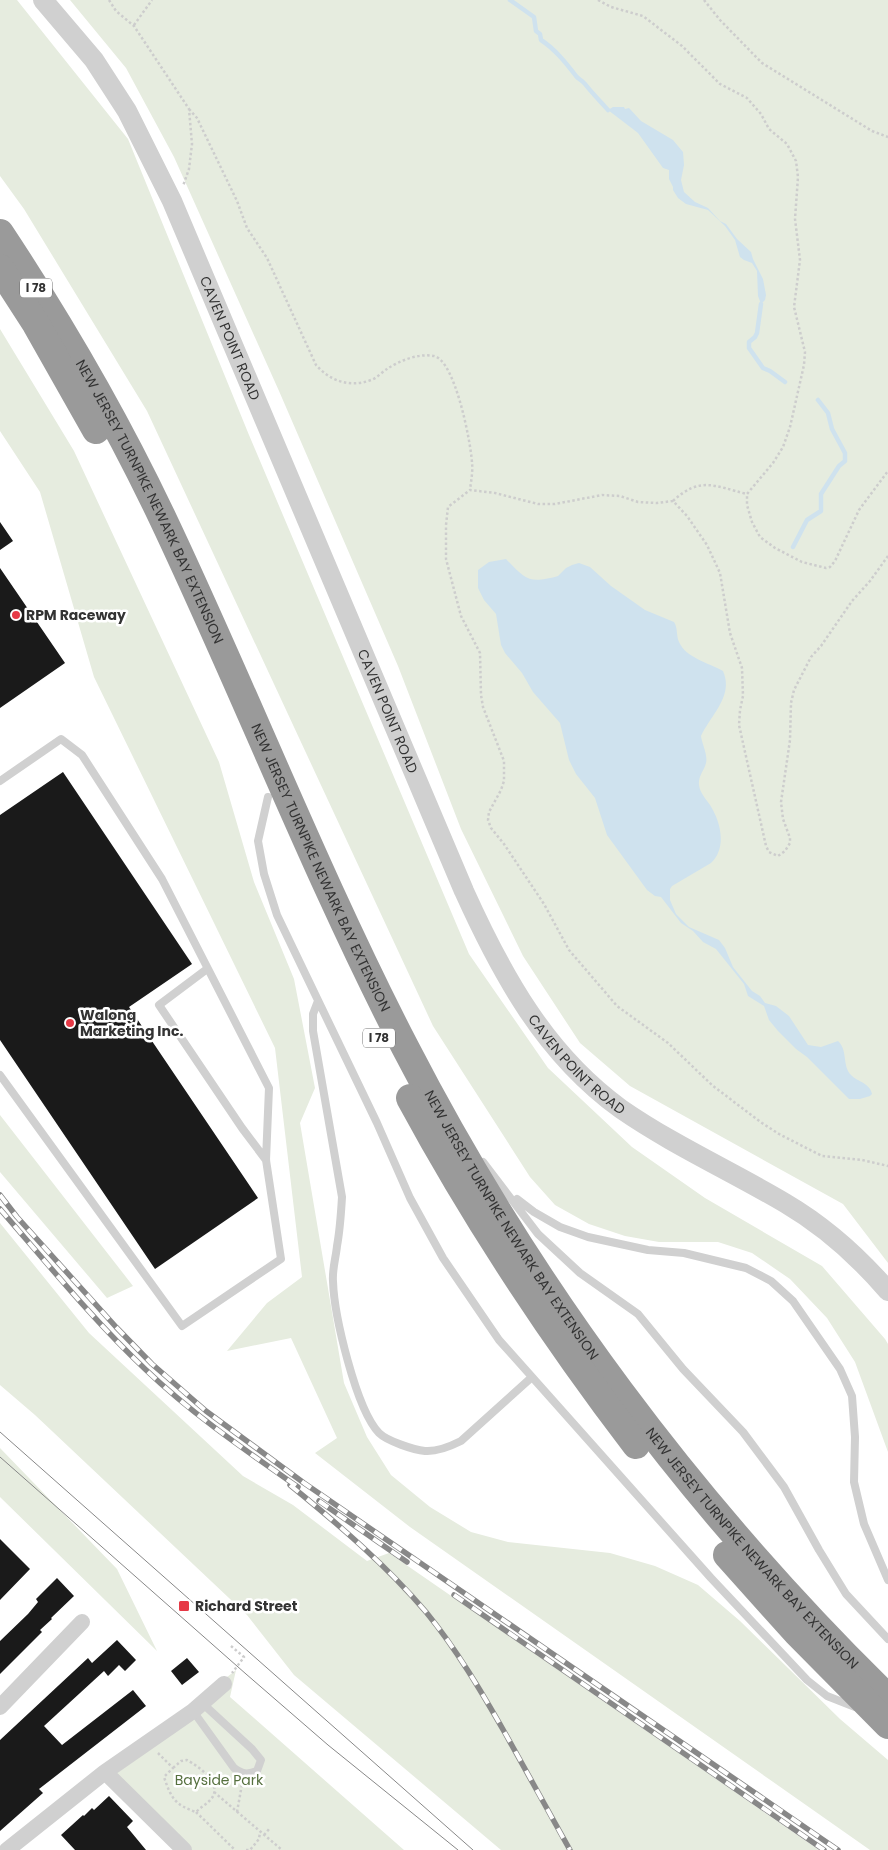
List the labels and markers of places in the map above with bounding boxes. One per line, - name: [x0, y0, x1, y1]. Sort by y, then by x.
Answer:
- place label: RPM Raceway: [26, 605, 126, 625]
- marker: RPM Raceway: [10, 609, 22, 621]
- place label: Walong Marketing Inc.: [80, 1005, 183, 1041]
- marker: Walong Marketing Inc.: [64, 1017, 76, 1029]
- place label: Richard Street: [195, 1596, 298, 1616]
- marker: Richard Street: [177, 1599, 191, 1613]

